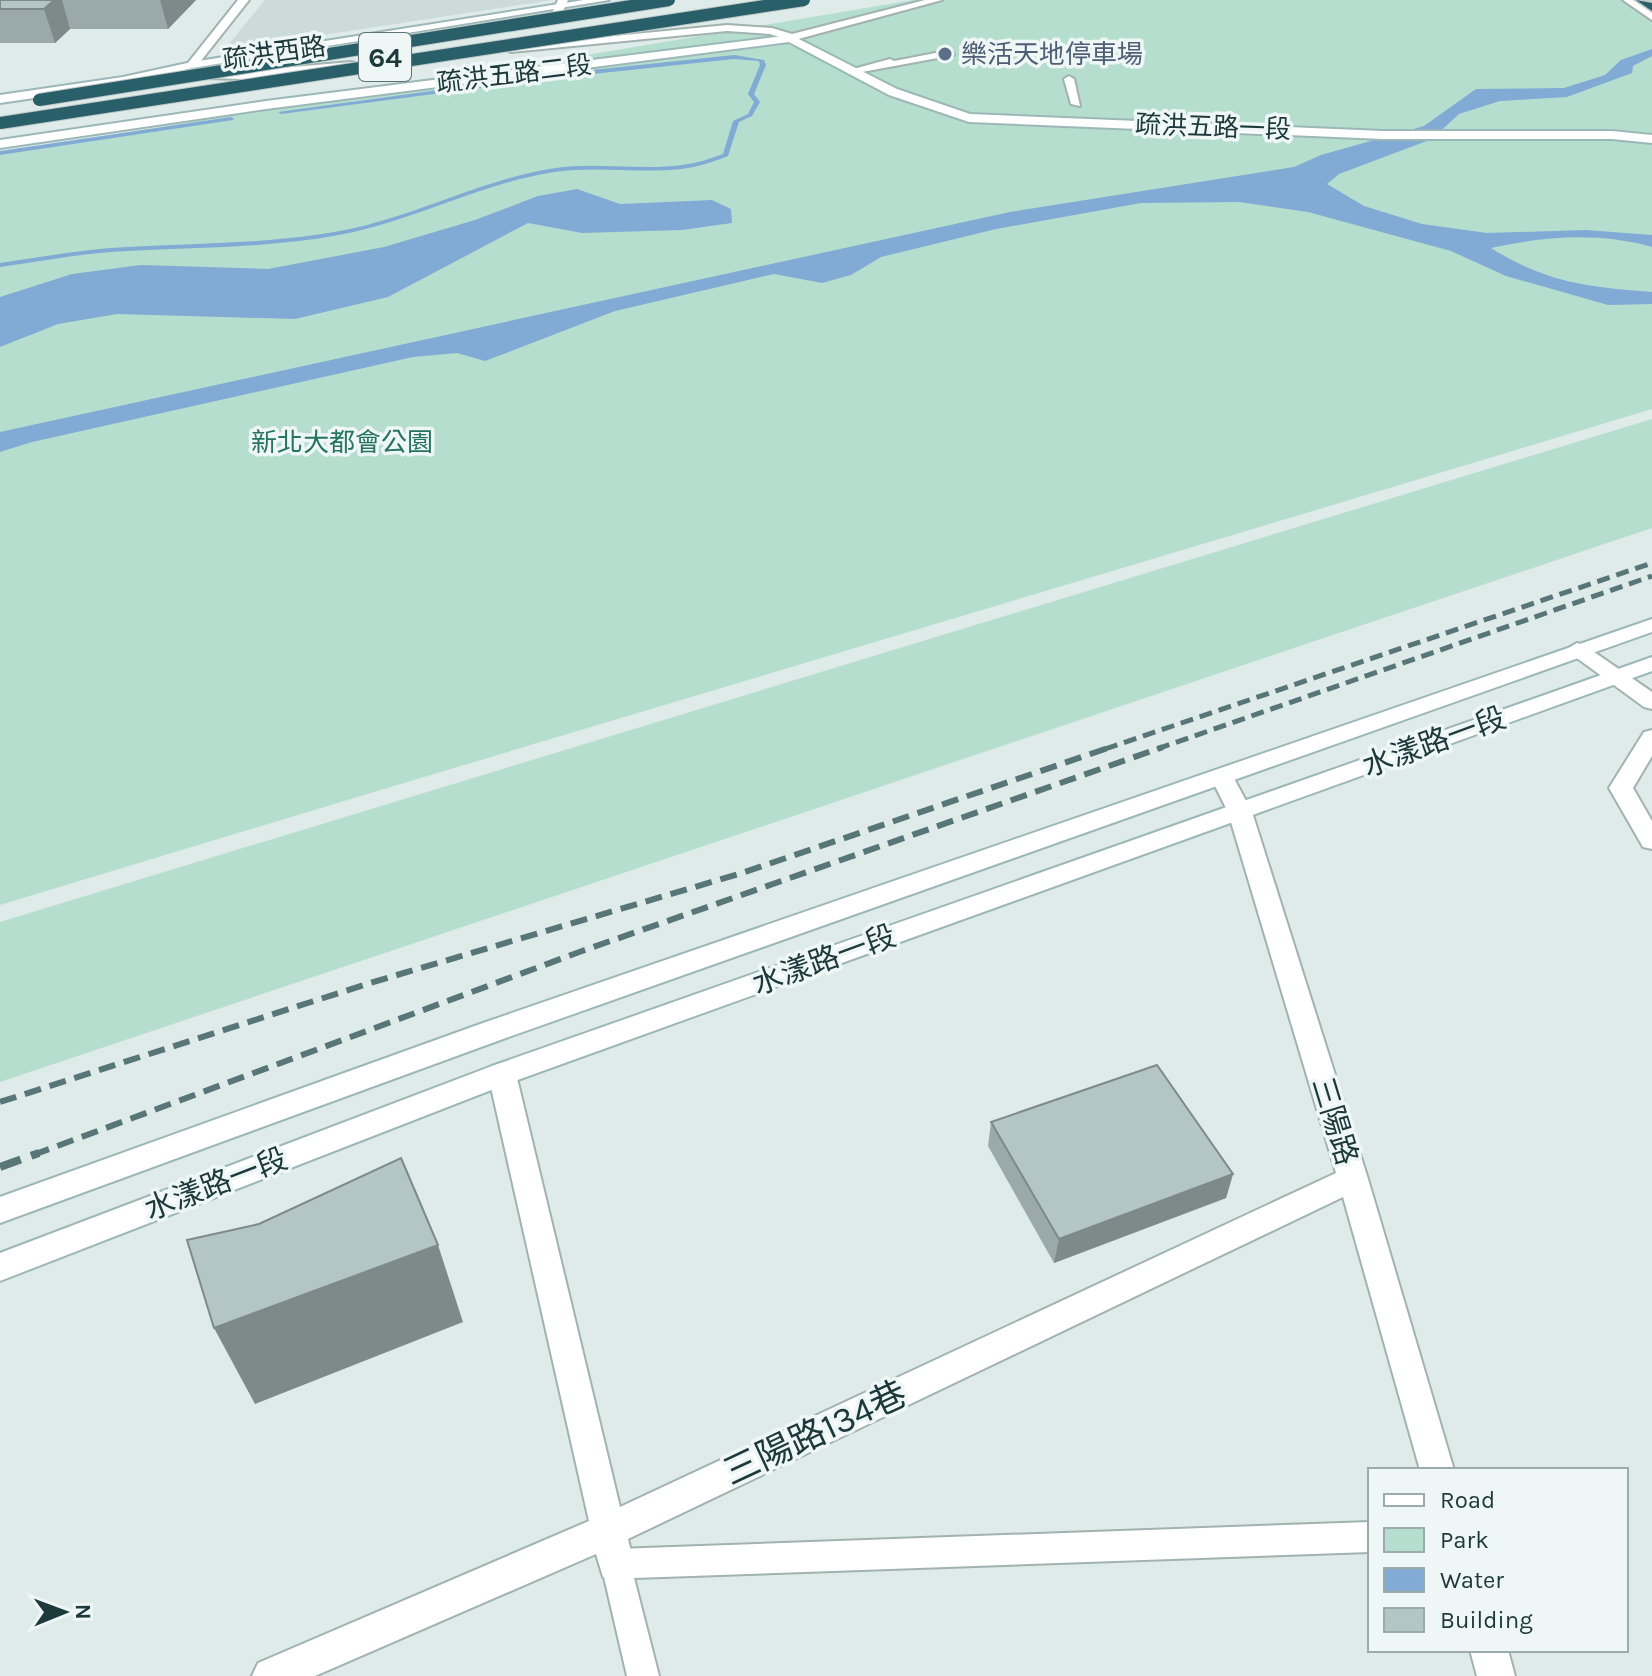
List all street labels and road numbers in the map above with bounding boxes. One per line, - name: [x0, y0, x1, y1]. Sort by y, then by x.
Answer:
- street label: 疏洪西路: [220, 30, 328, 76]
- road number: 64: [359, 33, 411, 81]
- street label: 疏洪五路二段: [435, 49, 593, 99]
- street label: 疏洪五路一段: [1134, 109, 1292, 145]
- street label: 水漾路一段: [1357, 699, 1511, 785]
- street label: 水漾路一段: [747, 917, 901, 1003]
- street label: 三陽路: [1305, 1073, 1365, 1169]
- street label: 水漾路一段: [140, 1140, 292, 1228]
- street label: 三陽路134巷: [717, 1372, 913, 1494]

